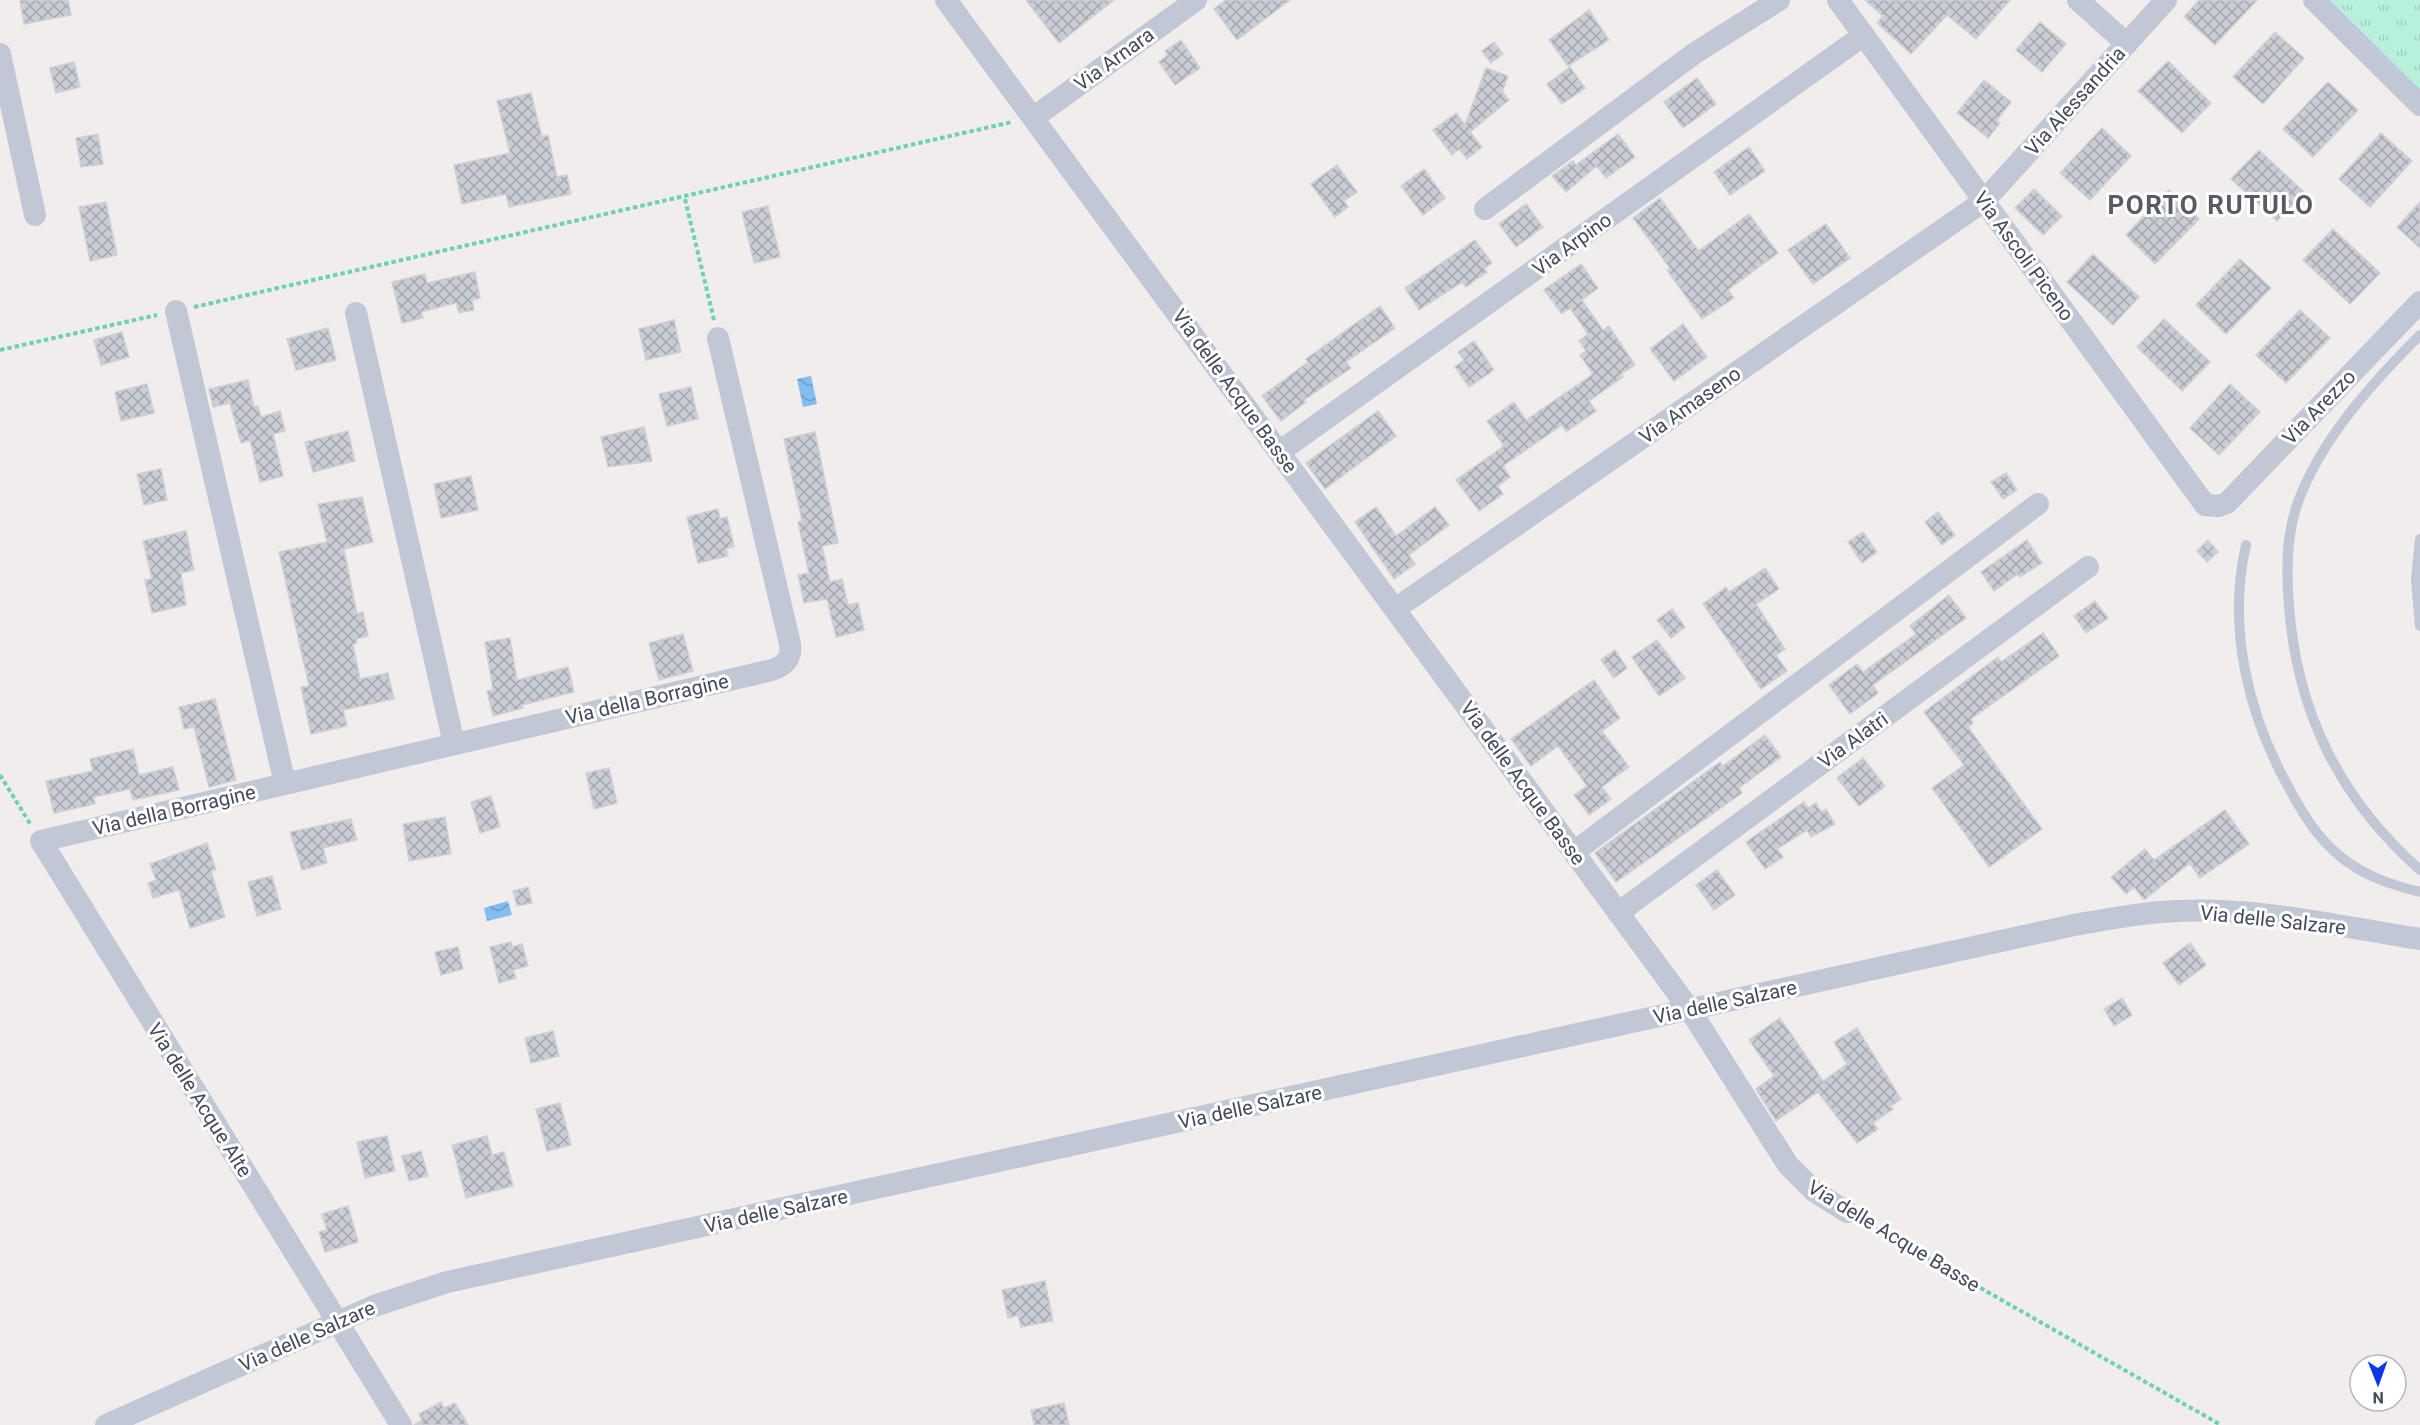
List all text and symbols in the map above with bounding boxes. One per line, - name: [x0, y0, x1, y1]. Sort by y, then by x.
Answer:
- street label: Via Arnara: [1070, 22, 1158, 96]
- street label: Via Alessandria: [2020, 42, 2130, 160]
- street label: Via Ascoli Piceno: [1969, 187, 2079, 325]
- district label: PORTO RUTULO: [2108, 190, 2314, 220]
- street label: Via Arpino: [1528, 207, 1616, 281]
- street label: Via delle Acque Basse: [1167, 304, 1303, 478]
- street label: Via Amaseno: [1635, 361, 1745, 449]
- street label: Via Arezzo: [2277, 365, 2361, 449]
- street label: Via della Borragine: [563, 669, 731, 729]
- street label: Via delle Acque Basse: [1455, 696, 1591, 870]
- street label: Via Alatri: [1813, 707, 1893, 773]
- street label: Via della Borragine: [90, 780, 258, 840]
- street label: Via delle Salzare: [2199, 900, 2347, 940]
- street label: Via delle Salzare: [1651, 975, 1799, 1029]
- street label: Via delle Acque Alte: [143, 1019, 257, 1181]
- street label: Via delle Salzare: [1176, 1080, 1324, 1134]
- street label: Via delle Acque Basse: [1804, 1175, 1984, 1297]
- street label: Via delle Salzare: [702, 1184, 850, 1238]
- street label: Via delle Salzare: [235, 1295, 379, 1377]
- north arrow: [2348, 1353, 2408, 1413]
- text: N: [2372, 1388, 2384, 1407]

